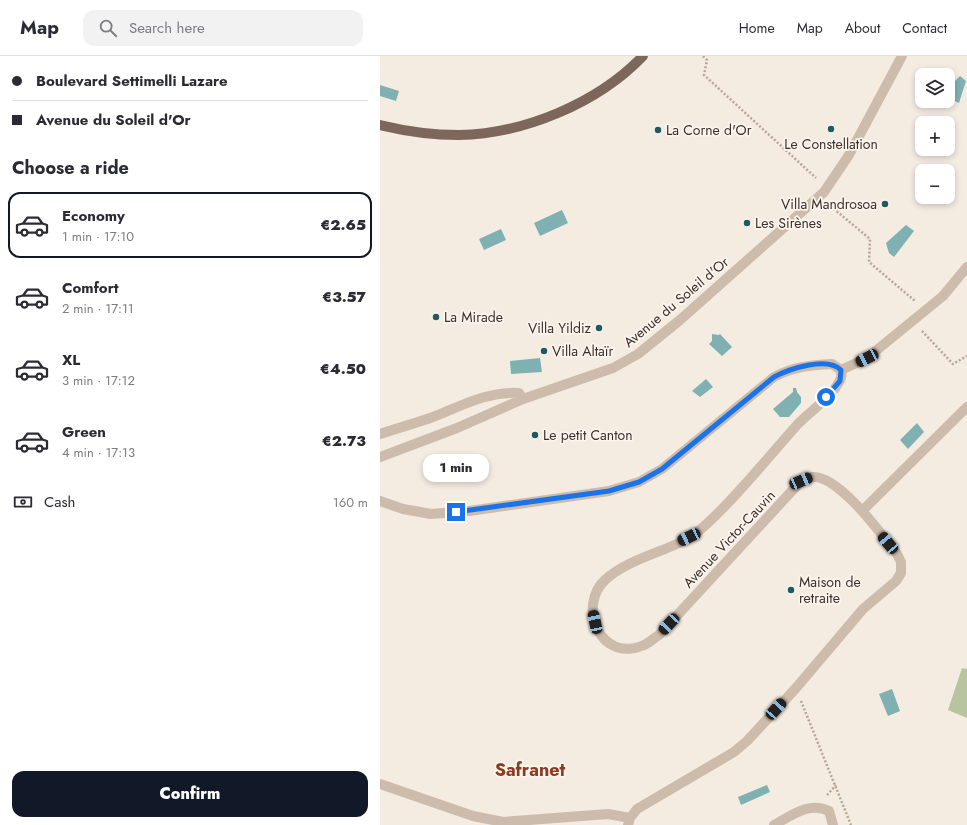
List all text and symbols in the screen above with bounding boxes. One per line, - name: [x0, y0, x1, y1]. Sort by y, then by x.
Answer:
- search box: [83, 10, 363, 46]
- text: Map: [20, 14, 59, 41]
- icon: search: [97, 17, 119, 39]
- text: Search here: [129, 17, 205, 39]
- text: Home: [739, 18, 775, 38]
- text: Map: [797, 18, 823, 38]
- text: About: [845, 18, 880, 38]
- text: Contact: [902, 18, 947, 38]
- map controls: [915, 68, 955, 204]
- button: layers: [915, 68, 955, 108]
- text: Boulevard Settimelli Lazare: [36, 70, 228, 92]
- text: Avenue du Soleil d'Or: [36, 109, 191, 131]
- button: +: [915, 116, 955, 156]
- place label: La Corne d'Or: [666, 120, 752, 140]
- marker: Le Constellation: [826, 124, 836, 134]
- marker: La Corne d'Or: [653, 125, 663, 135]
- place label: Le Constellation: [784, 134, 878, 154]
- text: Choose a ride: [12, 155, 129, 181]
- button: −: [915, 164, 955, 204]
- place label: Villa Mandrosoa: [781, 194, 877, 214]
- marker: Villa Mandrosoa: [880, 199, 890, 209]
- text: Economy: [62, 205, 125, 227]
- icon: car: [14, 207, 50, 243]
- place label: Les Sirènes: [755, 213, 822, 233]
- text: €2.65: [320, 214, 366, 236]
- marker: Les Sirènes: [742, 218, 752, 228]
- text: 1 min · 17:10: [62, 227, 134, 246]
- street label: Avenue du Soleil d'Or: [619, 252, 733, 352]
- text: Comfort: [62, 277, 119, 299]
- icon: car: [14, 279, 50, 315]
- text: €3.57: [322, 286, 366, 308]
- text: 2 min · 17:11: [62, 299, 134, 318]
- place label: La Mirade: [444, 307, 503, 327]
- marker: La Mirade: [431, 312, 441, 322]
- place label: Villa Yildiz: [528, 318, 592, 338]
- marker: Villa Yildiz: [594, 323, 604, 333]
- place label: Villa Altaïr: [552, 341, 613, 361]
- marker: Villa Altaïr: [539, 346, 549, 356]
- car: [854, 347, 880, 369]
- text: XL: [62, 349, 80, 371]
- icon: car: [14, 351, 50, 387]
- text: €4.50: [320, 358, 366, 380]
- text: 3 min · 17:12: [62, 371, 135, 390]
- route start: [817, 388, 835, 406]
- text: Green: [62, 421, 106, 443]
- icon: car: [14, 423, 50, 459]
- place label: Le petit Canton: [543, 425, 633, 445]
- text: €2.73: [322, 430, 366, 452]
- marker: Le petit Canton: [530, 430, 540, 440]
- text: 4 min · 17:13: [62, 443, 135, 462]
- callout: 1 min: [423, 454, 489, 482]
- text: 1 min: [440, 458, 472, 477]
- car: [788, 471, 814, 491]
- street label: Avenue Victor-Cauvin: [678, 486, 780, 592]
- icon: cash: [12, 491, 34, 513]
- text: Cash: [44, 491, 75, 513]
- text: 160 m: [333, 493, 368, 512]
- route end: [447, 503, 465, 521]
- car: [676, 526, 702, 548]
- car: [876, 530, 900, 556]
- place label: Maison de retraite: [799, 572, 861, 608]
- marker: Maison de retraite: [786, 585, 796, 595]
- car: [587, 609, 603, 635]
- car: [656, 611, 682, 637]
- car: [764, 696, 788, 722]
- district label: Safranet: [495, 757, 566, 783]
- button: Confirm: [12, 771, 368, 817]

